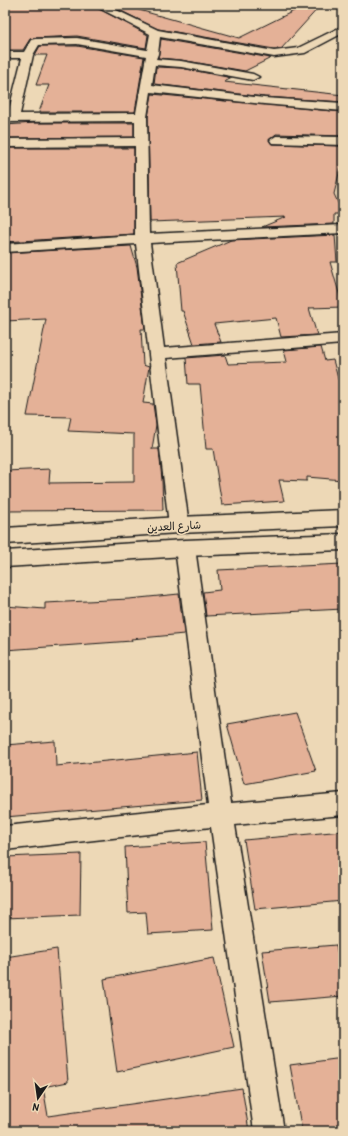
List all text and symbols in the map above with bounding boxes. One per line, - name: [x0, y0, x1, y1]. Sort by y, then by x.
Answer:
- street label: شارع العدين: [147, 518, 201, 536]
- north arrow: [18, 1078, 58, 1118]
- text: N: [31, 1100, 40, 1115]

